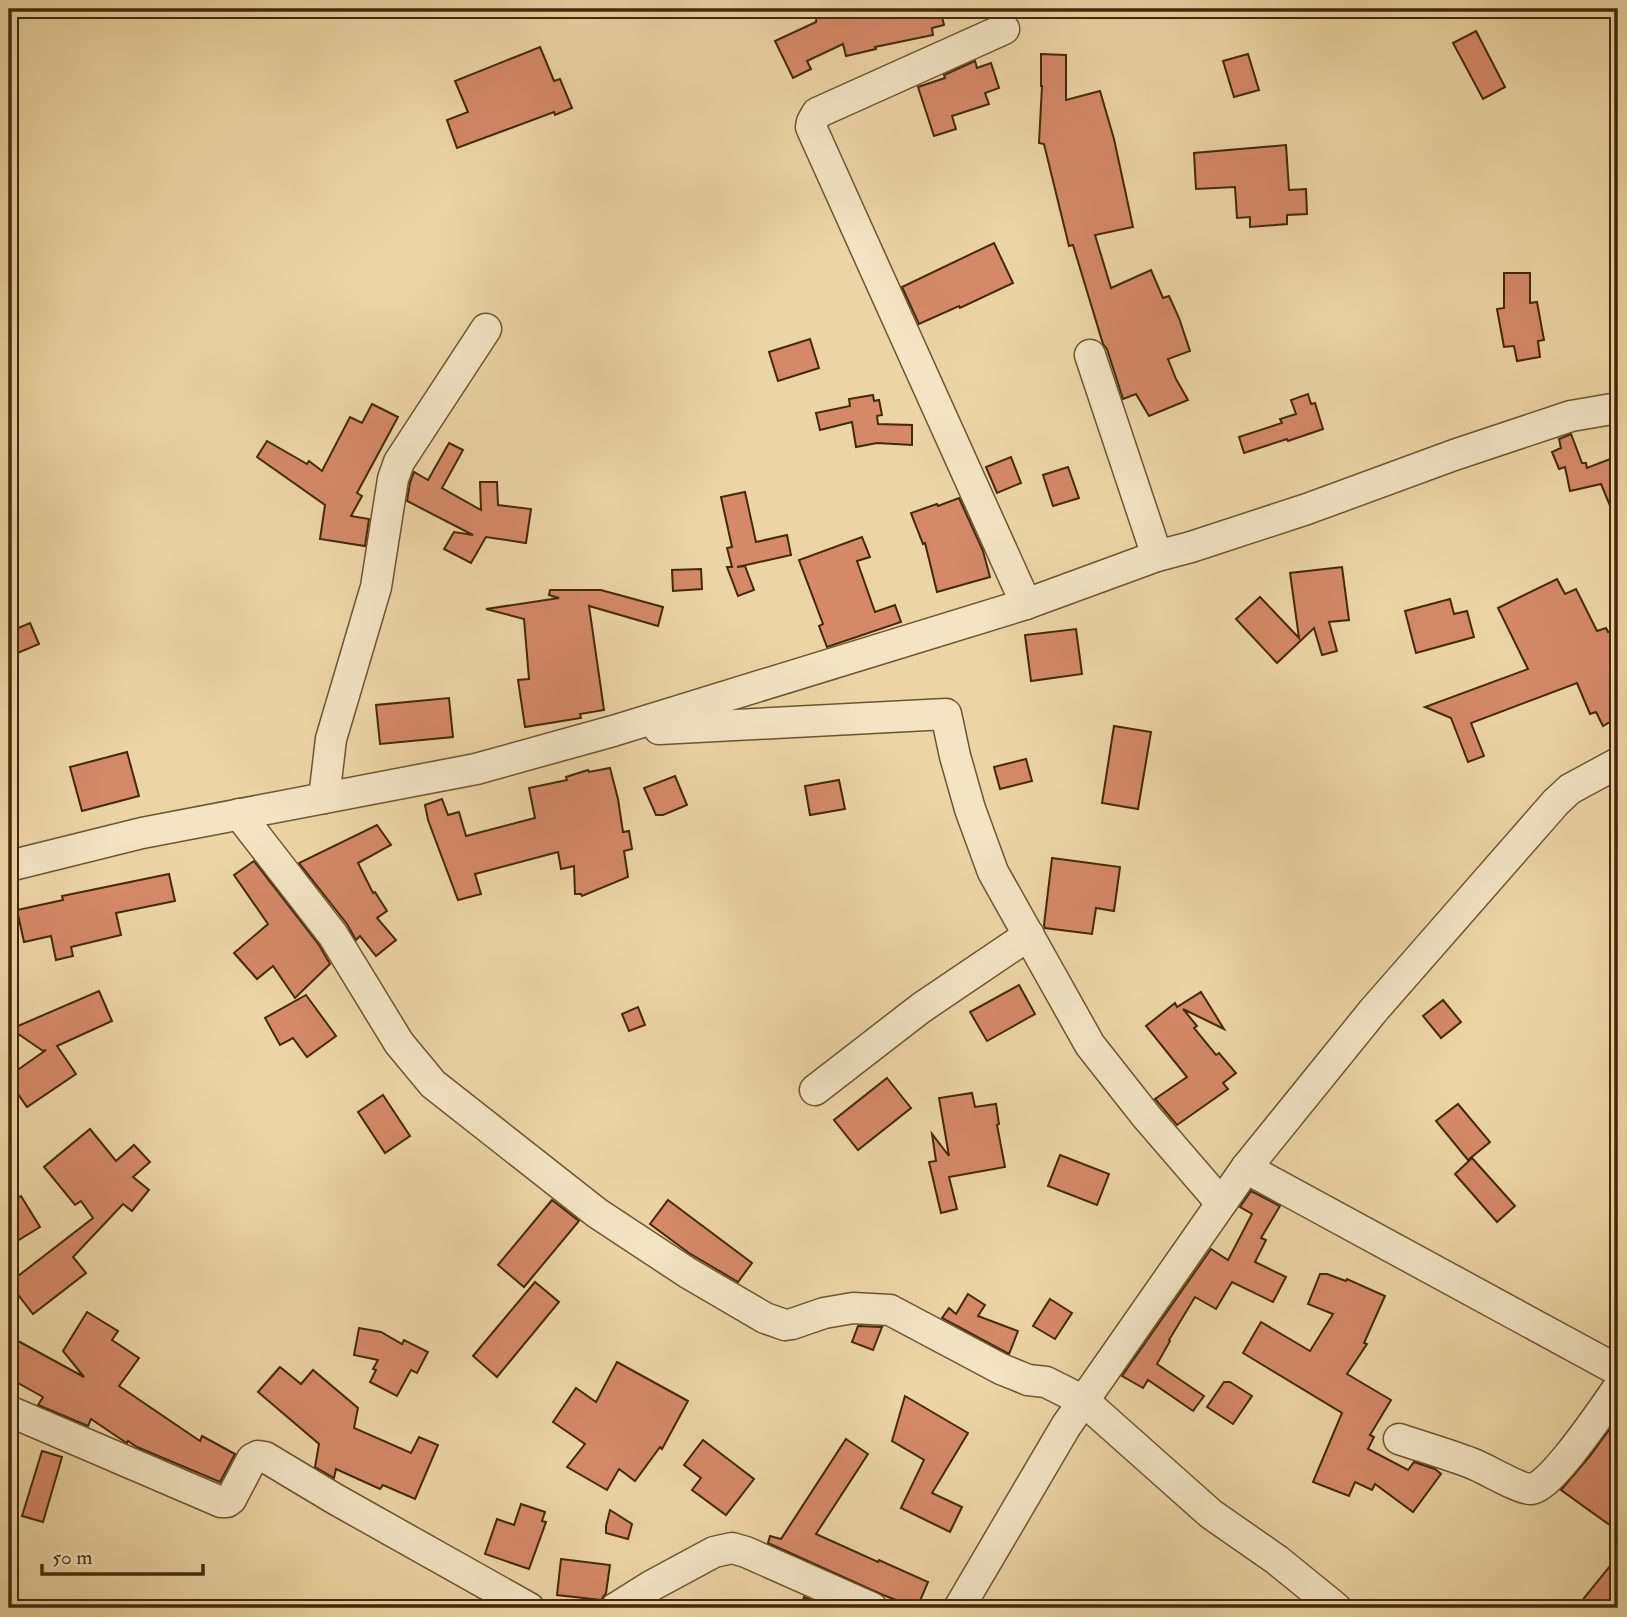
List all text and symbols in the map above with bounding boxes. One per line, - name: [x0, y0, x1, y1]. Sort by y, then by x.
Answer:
- scale bar: [42, 1533, 203, 1577]
- text: 50 m: [52, 1544, 93, 1571]

